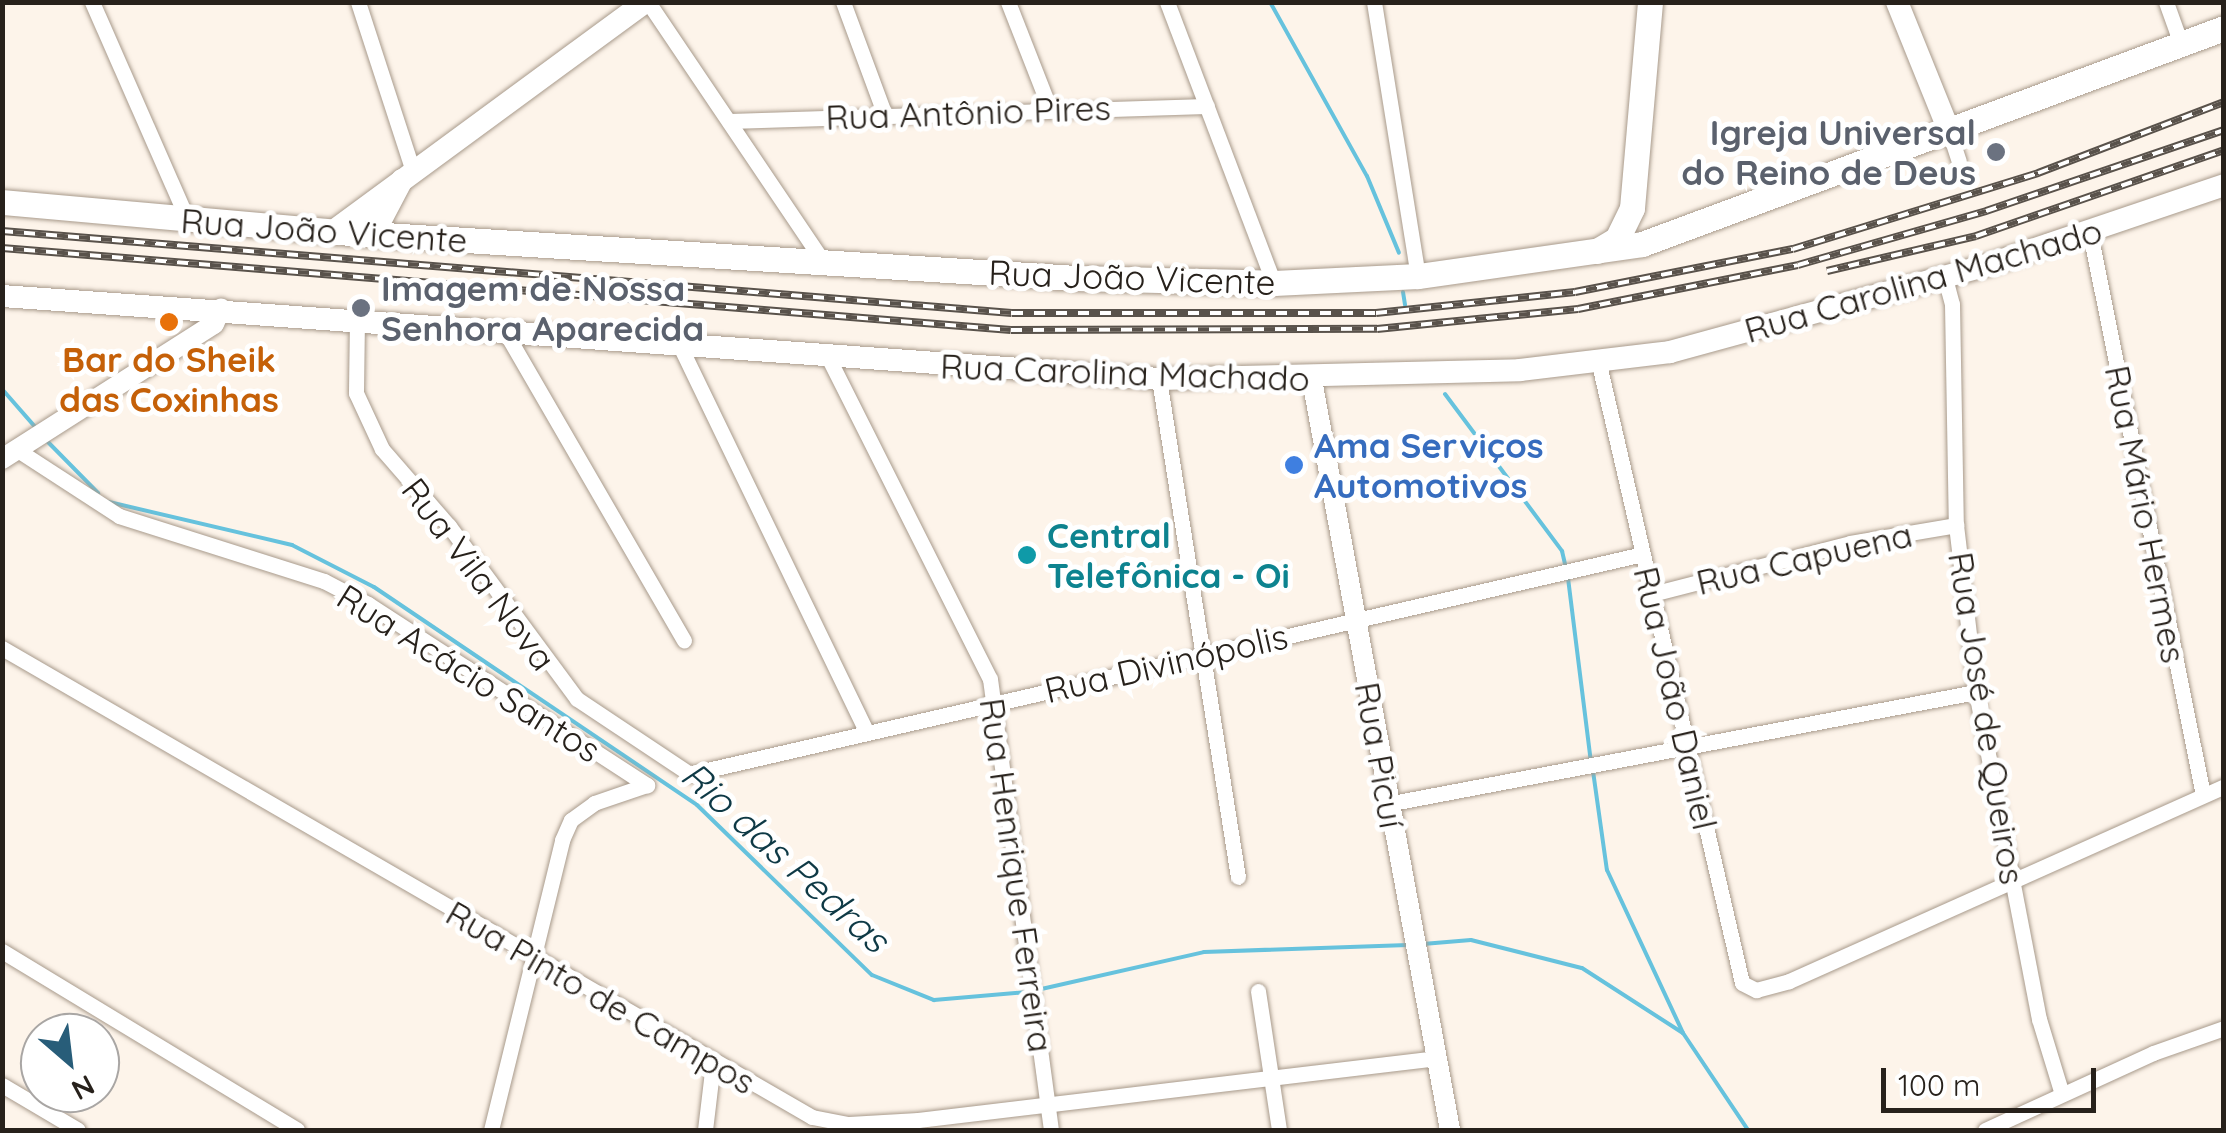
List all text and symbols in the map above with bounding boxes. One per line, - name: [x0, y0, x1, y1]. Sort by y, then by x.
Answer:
- street label: Rua Antônio Pires: [825, 86, 1111, 138]
- place label: Igreja Universal do Reino de Deus: [1681, 111, 1976, 193]
- marker: Igreja Universal do Reino de Deus: [1985, 141, 2007, 163]
- street label: Rua João Vicente: [179, 199, 469, 261]
- street label: Rua Carolina Machado: [1739, 209, 2107, 351]
- street label: Rua João Vicente: [988, 251, 1276, 303]
- place label: Imagem de Nossa Senhora Aparecida: [381, 267, 704, 349]
- marker: Imagem de Nossa Senhora Aparecida: [350, 297, 372, 319]
- marker: Bar do Sheik das Coxinhas: [158, 311, 180, 333]
- place label: Bar do Sheik das Coxinhas: [59, 338, 279, 420]
- street label: Rua Carolina Machado: [939, 345, 1311, 399]
- street label: Rua Mário Hermes: [2097, 362, 2195, 666]
- place label: Ama Serviços Automotivos: [1314, 424, 1544, 506]
- marker: Ama Serviços Automotivos: [1283, 454, 1305, 476]
- street label: Rua Vila Nova: [393, 470, 565, 678]
- street label: Rua Capuena: [1692, 513, 1916, 603]
- place label: Central Telefônica - Oi: [1047, 514, 1290, 596]
- marker: Central Telefônica - Oi: [1016, 544, 1038, 566]
- street label: Rua José de Queiros: [1940, 549, 2034, 887]
- street label: Rua João Daniel: [1625, 562, 1727, 834]
- street label: Rua Acácio Santos: [330, 575, 608, 771]
- street label: Rua Divinópolis: [1040, 615, 1292, 711]
- street label: Rua Picuí: [1346, 679, 1414, 831]
- street label: Rua Henrique Ferreira: [971, 695, 1063, 1055]
- water label: Rio das Pedras: [672, 752, 898, 962]
- street label: Rua Pinto de Campos: [439, 891, 763, 1103]
- north arrow: [20, 1013, 120, 1113]
- scale bar: [1886, 1048, 2101, 1110]
- text: 100 m: [1898, 1066, 1980, 1104]
- text: N: [66, 1068, 101, 1108]

